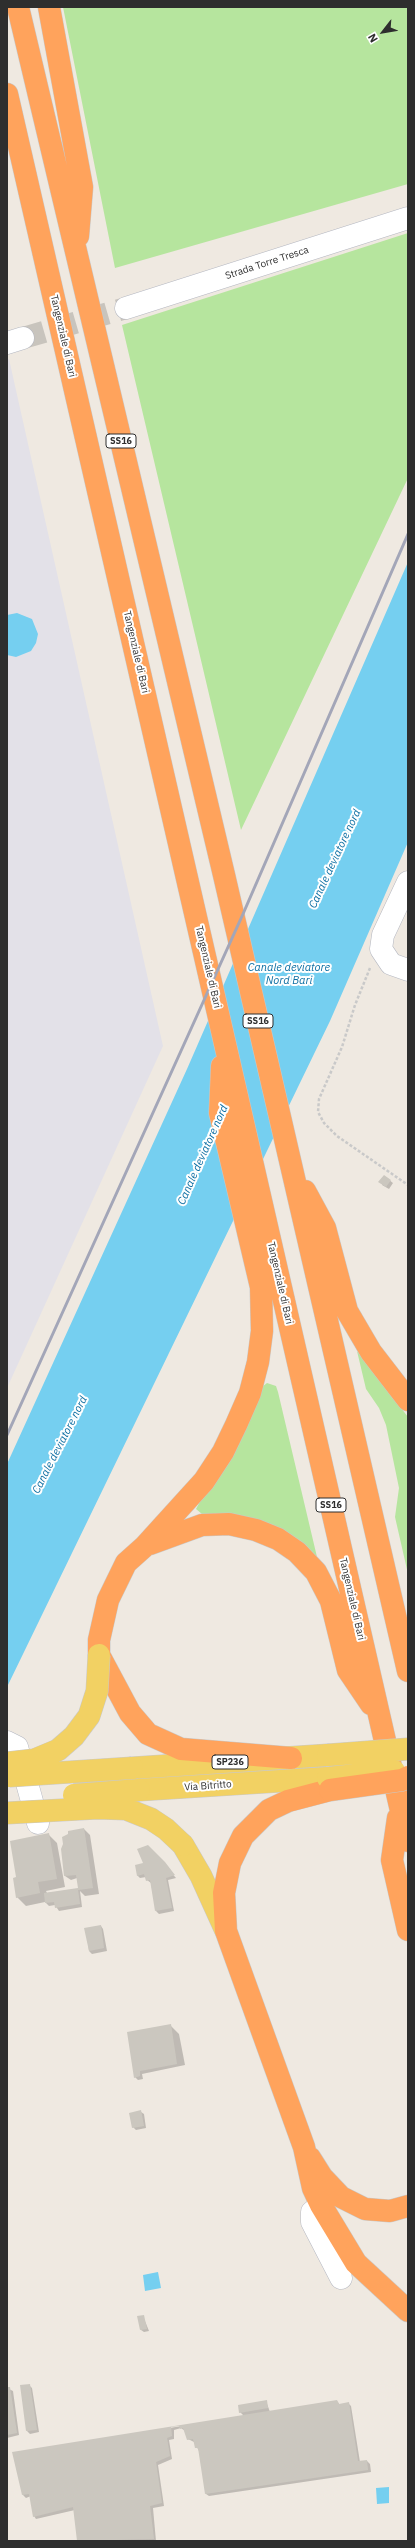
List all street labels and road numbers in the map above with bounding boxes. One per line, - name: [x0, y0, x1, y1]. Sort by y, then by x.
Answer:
- street label: Strada Torre Tresca: [224, 244, 310, 282]
- street label: Tangenziale di Bari: [48, 294, 78, 378]
- road number: SS16: [106, 434, 136, 448]
- street label: Tangenziale di Bari: [121, 610, 151, 694]
- street label: Tangenziale di Bari: [193, 925, 223, 1009]
- road number: SS16: [243, 1014, 273, 1028]
- street label: Tangenziale di Bari: [265, 1241, 295, 1325]
- road number: SS16: [316, 1498, 346, 1512]
- street label: Tangenziale di Bari: [337, 1557, 367, 1641]
- road number: SP236: [212, 1755, 248, 1769]
- street label: Via Bitritto: [184, 1778, 232, 1794]

